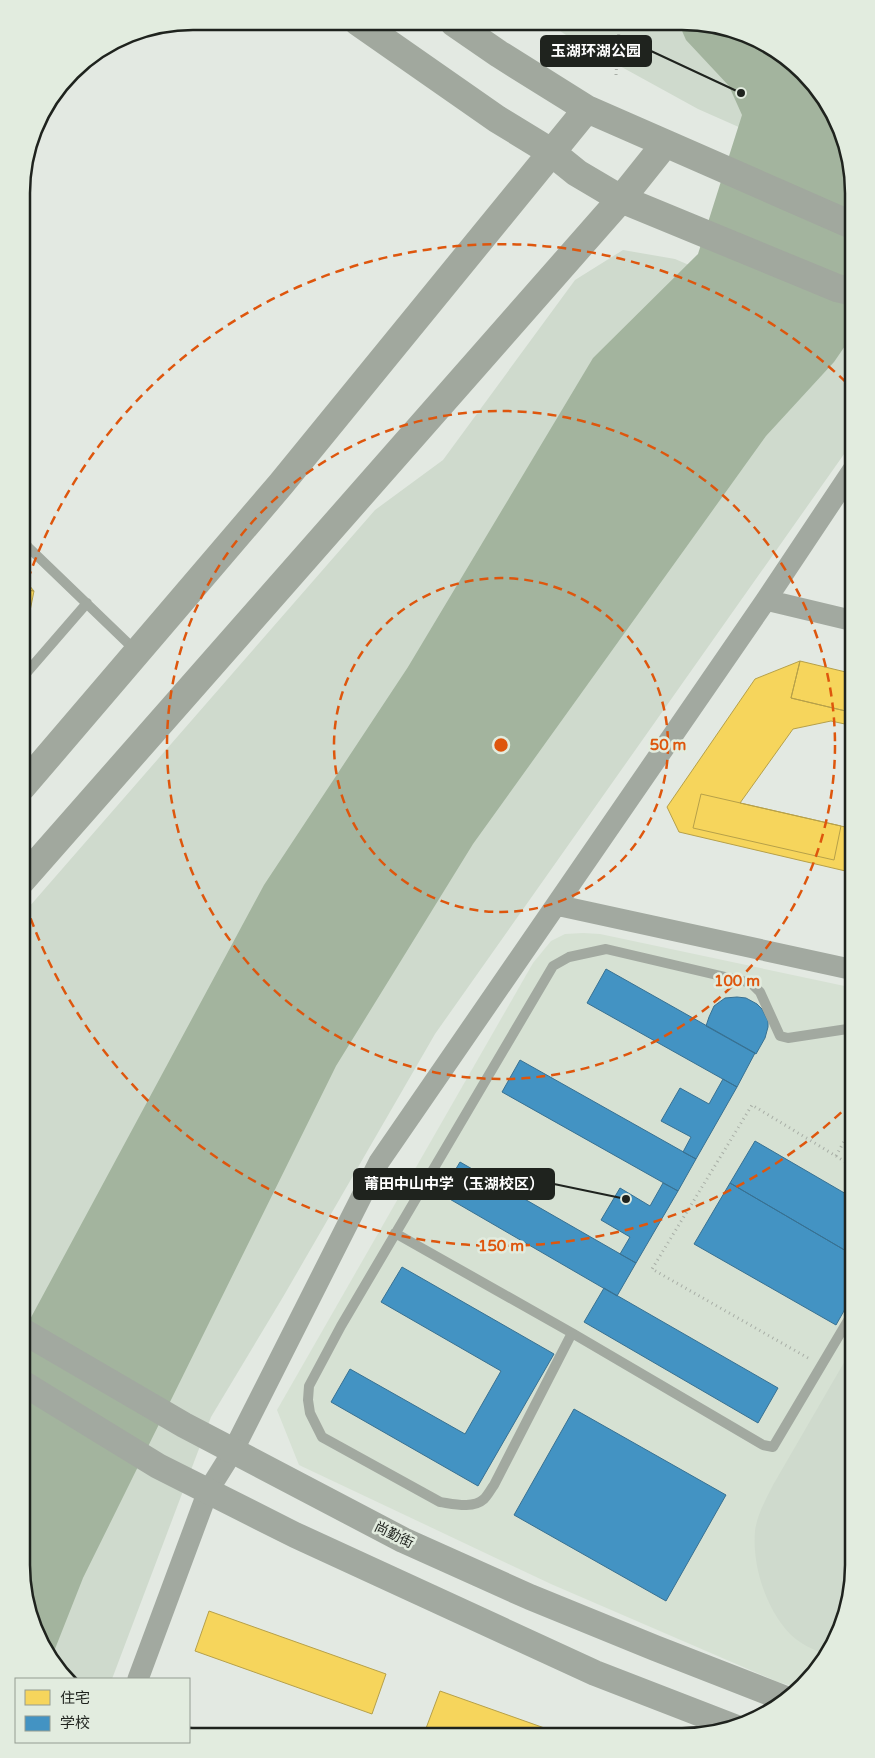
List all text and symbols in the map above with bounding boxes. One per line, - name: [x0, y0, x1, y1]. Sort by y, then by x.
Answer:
- callout: 玉湖环湖公园: [541, 36, 651, 66]
- text: 玉湖环湖公园: [551, 42, 641, 60]
- centre of rings: [492, 736, 510, 754]
- text: 50 m: [650, 736, 686, 754]
- text: 100 m: [714, 972, 760, 990]
- callout: 莆田中山中学（玉湖校区）: [354, 1169, 554, 1199]
- text: 莆田中山中学（玉湖校区）: [364, 1175, 544, 1193]
- text: 150 m: [478, 1237, 524, 1255]
- street label: 尚勤街: [371, 1518, 417, 1552]
- legend: [15, 1678, 190, 1743]
- text: 住宅: [60, 1689, 90, 1707]
- text: 学校: [60, 1714, 90, 1732]

